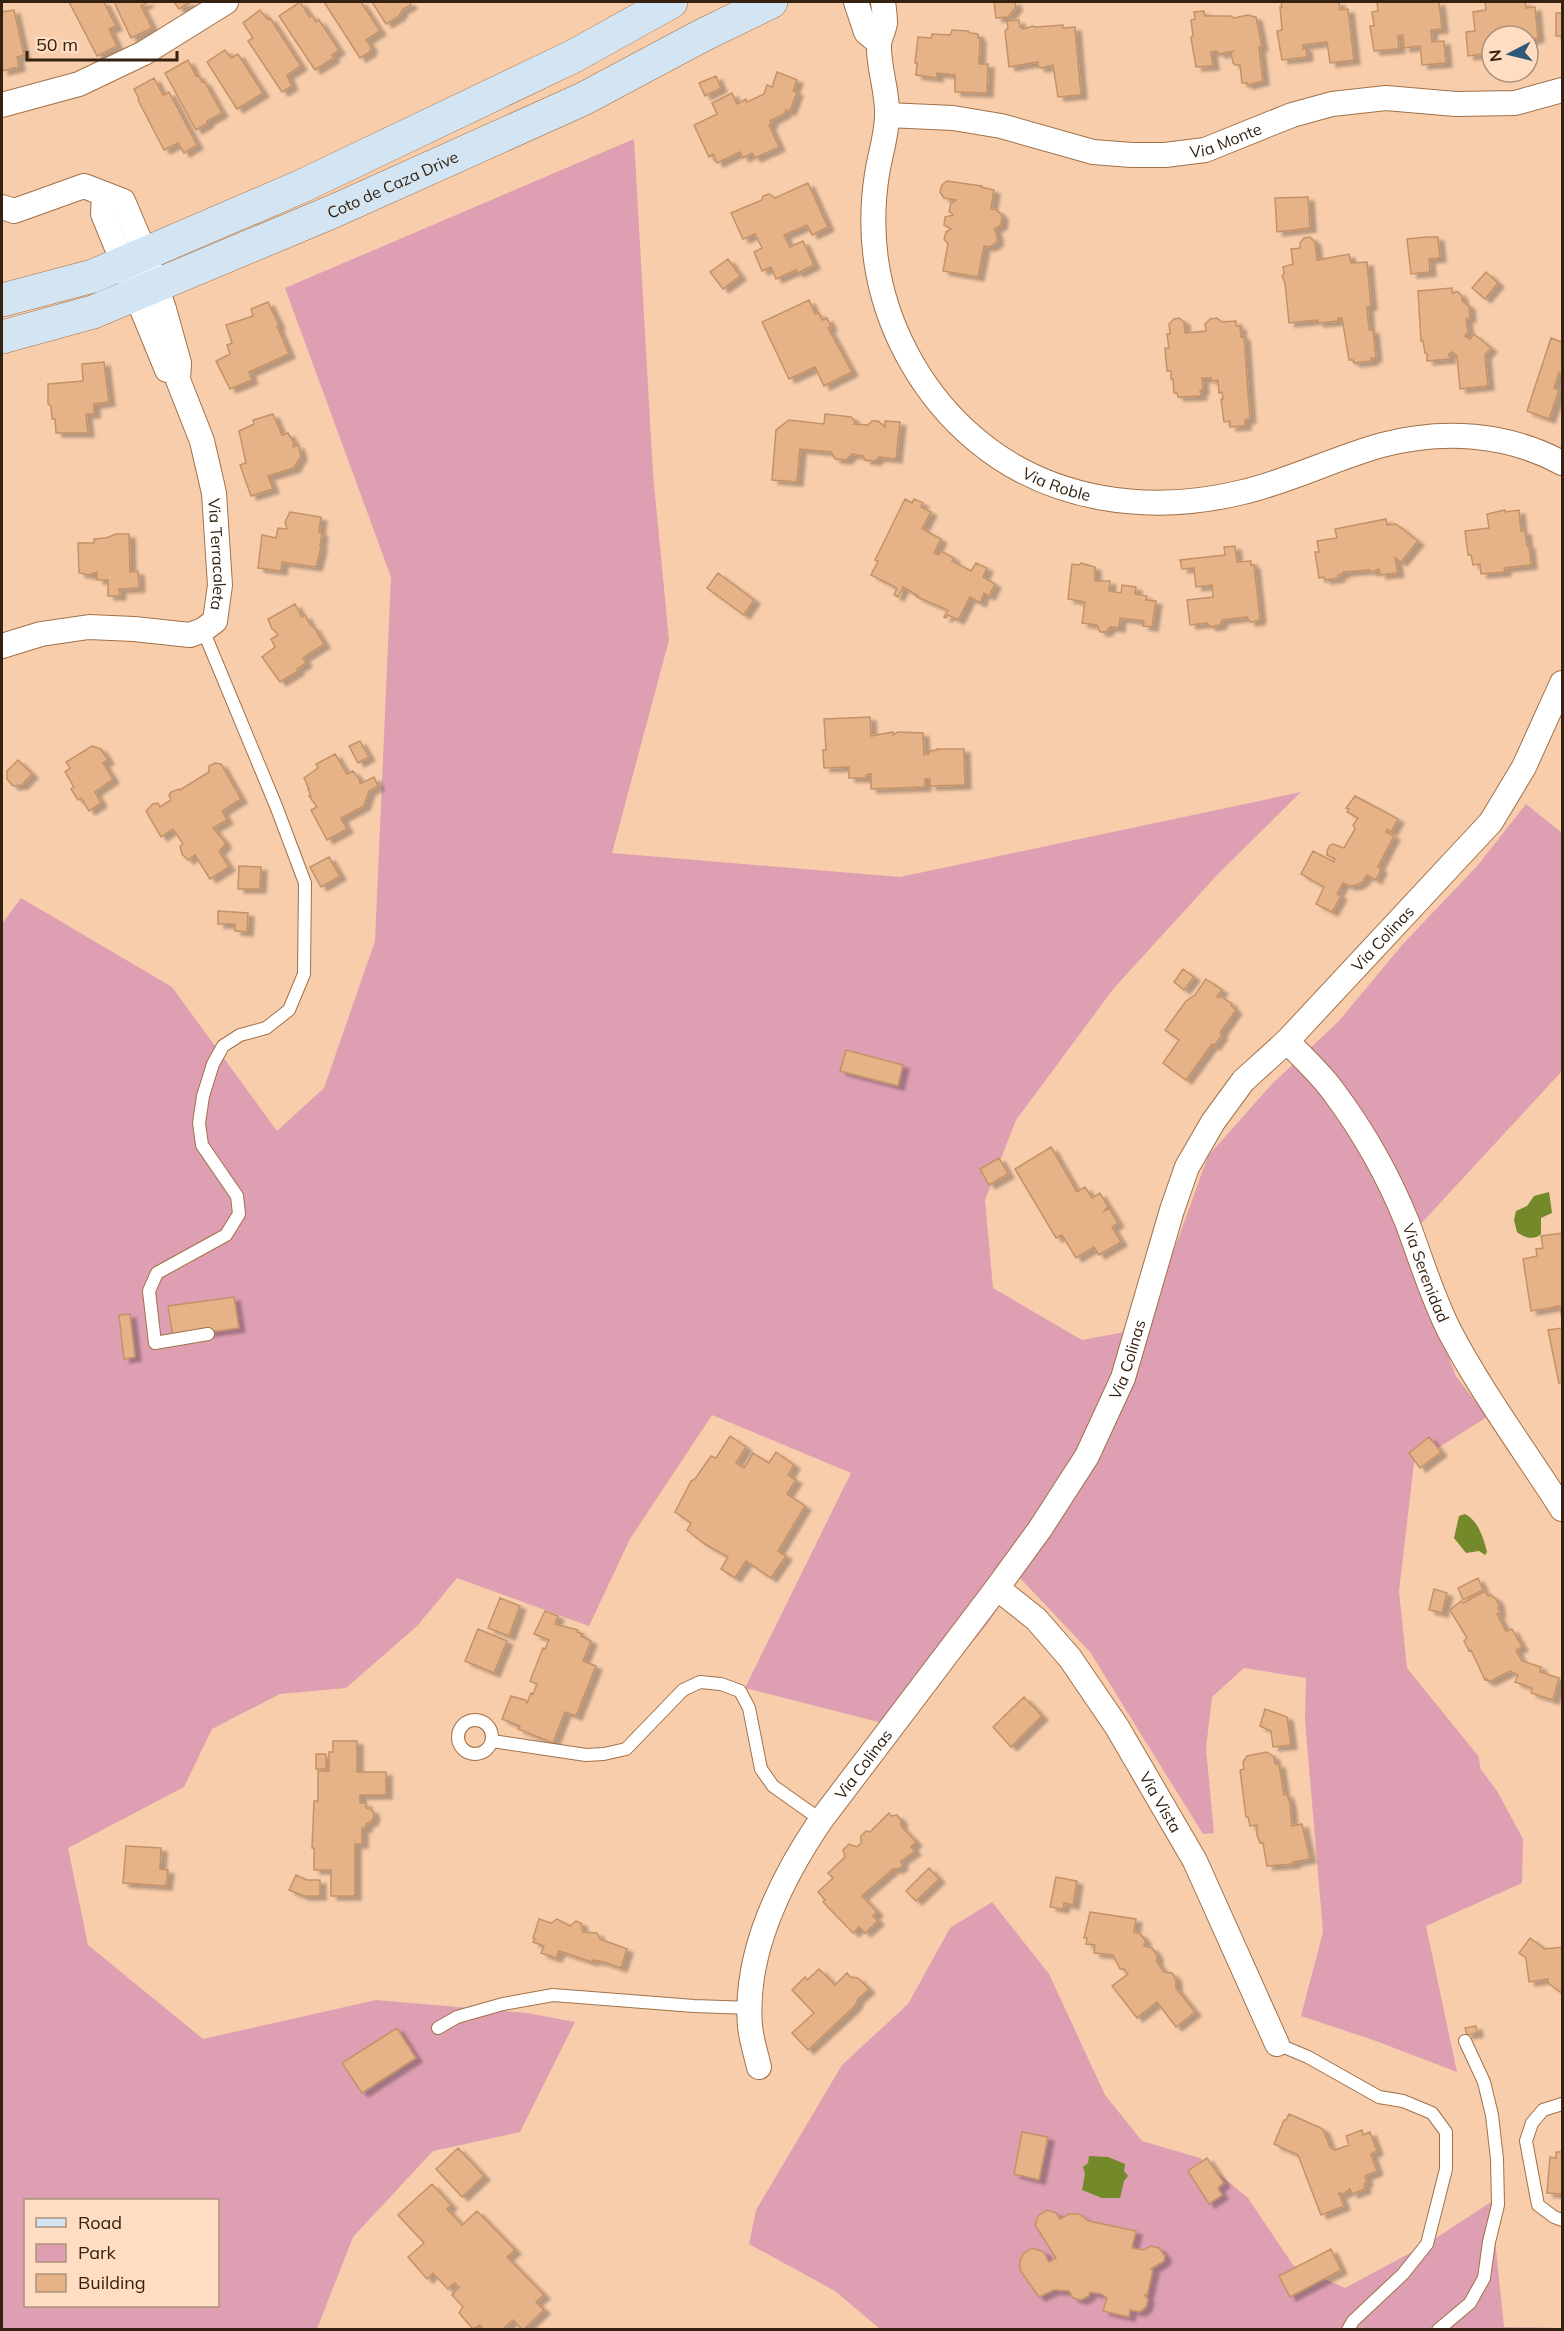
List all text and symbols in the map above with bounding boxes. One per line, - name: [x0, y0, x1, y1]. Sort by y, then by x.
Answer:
- scale bar: [27, 24, 177, 62]
- north arrow: [1480, 24, 1540, 84]
- text: 50 m: [36, 33, 78, 56]
- text: N: [1484, 49, 1506, 63]
- street label: Via Monte: [1188, 118, 1264, 162]
- street label: Coto de Caza Drive: [324, 146, 461, 223]
- street label: Via Roble: [1019, 463, 1093, 505]
- street label: Via Terracaleta: [204, 498, 230, 612]
- street label: Via Colinas: [1347, 901, 1418, 975]
- street label: Via Serenidad: [1398, 1221, 1454, 1325]
- street label: Via Colinas: [1105, 1317, 1150, 1403]
- street label: Via Colinas: [830, 1725, 896, 1803]
- street label: Via Vista: [1135, 1768, 1186, 1836]
- legend: [24, 2199, 219, 2307]
- text: Road: [78, 2211, 122, 2234]
- text: Park: [78, 2241, 117, 2264]
- text: Building: [78, 2271, 146, 2294]

